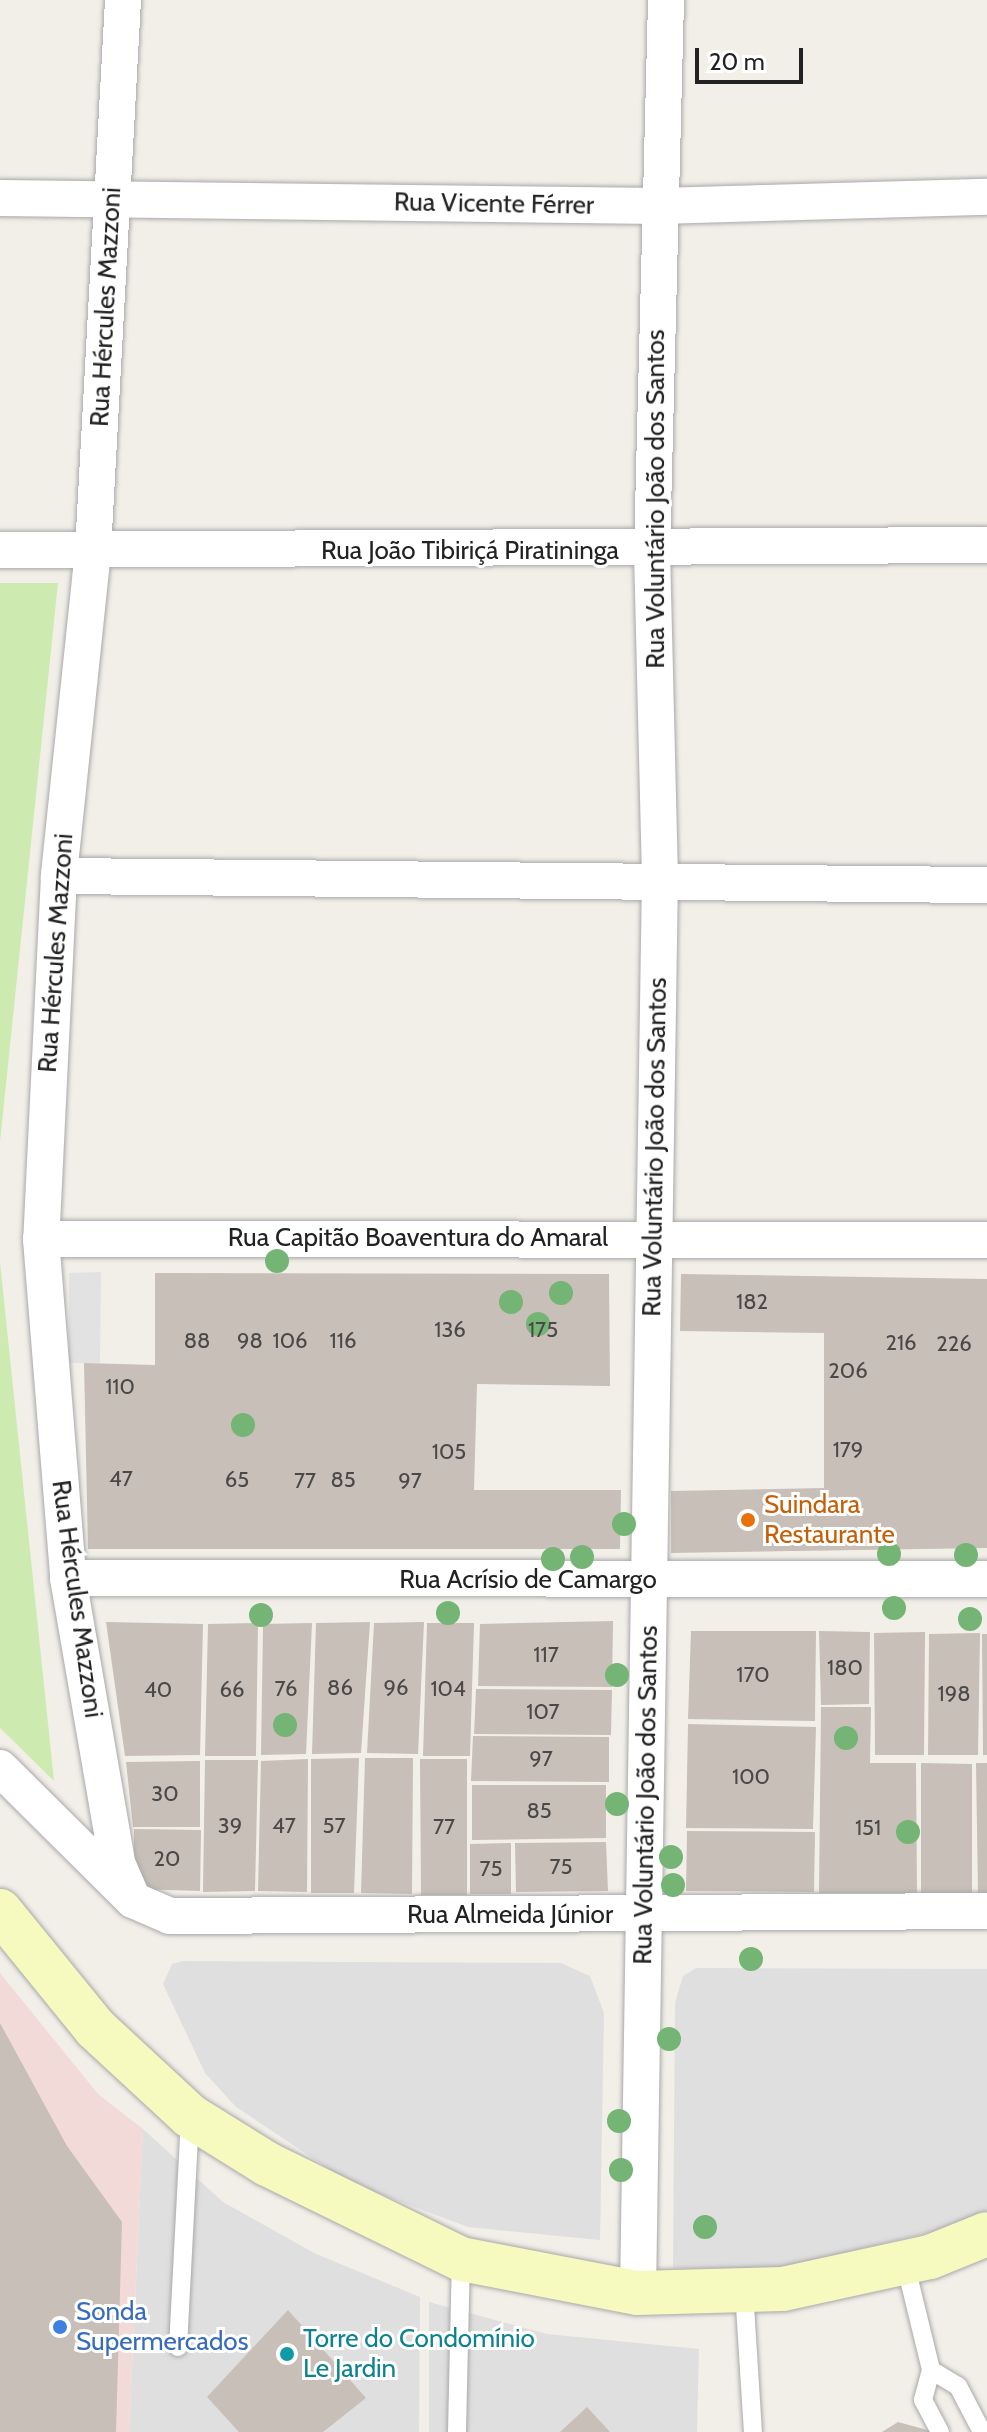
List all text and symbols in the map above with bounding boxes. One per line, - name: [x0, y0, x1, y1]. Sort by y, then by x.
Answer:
- scale bar: [699, 32, 807, 82]
- text: 20 m: [709, 47, 765, 76]
- street label: Rua Hércules Mazzoni: [84, 186, 128, 428]
- street label: Rua Vicente Férrer: [394, 187, 594, 221]
- street label: Rua Voluntário João dos Santos: [640, 329, 672, 669]
- street label: Rua João Tibiriçá Piratininga: [321, 535, 619, 567]
- street label: Rua Hércules Mazzoni: [32, 832, 80, 1074]
- street label: Rua Voluntário João dos Santos: [636, 977, 674, 1317]
- street label: Rua Capitão Boaventura do Amaral: [228, 1222, 608, 1254]
- house number: 182: [736, 1289, 768, 1315]
- house number: 136: [434, 1317, 466, 1343]
- house number: 175: [528, 1317, 558, 1343]
- house number: 88: [184, 1328, 210, 1354]
- house number: 98: [237, 1328, 263, 1354]
- house number: 106: [272, 1328, 308, 1354]
- house number: 116: [330, 1328, 356, 1354]
- house number: 216: [885, 1330, 917, 1356]
- house number: 226: [936, 1331, 972, 1357]
- house number: 206: [828, 1358, 868, 1384]
- house number: 110: [105, 1374, 135, 1400]
- house number: 179: [833, 1437, 863, 1463]
- house number: 105: [432, 1439, 466, 1465]
- house number: 47: [109, 1466, 133, 1492]
- house number: 65: [225, 1467, 249, 1493]
- house number: 85: [330, 1467, 356, 1493]
- house number: 77: [294, 1468, 316, 1494]
- house number: 97: [398, 1468, 422, 1494]
- street label: Rua Hércules Mazzoni: [45, 1478, 109, 1720]
- place label: Suindara Restaurante: [764, 1489, 895, 1550]
- marker: Suindara Restaurante: [739, 1511, 757, 1529]
- street label: Rua Acrísio de Camargo: [399, 1564, 657, 1596]
- street label: Rua Voluntário João dos Santos: [627, 1625, 665, 1965]
- house number: 117: [533, 1642, 559, 1668]
- house number: 180: [827, 1655, 863, 1681]
- house number: 170: [736, 1662, 770, 1688]
- house number: 86: [327, 1675, 353, 1701]
- house number: 96: [384, 1675, 408, 1701]
- house number: 76: [274, 1676, 298, 1702]
- house number: 104: [430, 1676, 466, 1702]
- house number: 40: [144, 1677, 172, 1703]
- house number: 66: [220, 1677, 244, 1703]
- house number: 198: [938, 1681, 970, 1707]
- house number: 107: [526, 1699, 560, 1725]
- house number: 97: [529, 1746, 553, 1772]
- house number: 100: [732, 1764, 770, 1790]
- house number: 30: [151, 1781, 179, 1807]
- house number: 85: [526, 1798, 552, 1824]
- house number: 39: [218, 1813, 242, 1839]
- house number: 47: [272, 1813, 296, 1839]
- house number: 57: [323, 1813, 345, 1839]
- house number: 77: [433, 1814, 455, 1840]
- house number: 151: [855, 1815, 881, 1841]
- house number: 20: [154, 1846, 180, 1872]
- house number: 75: [550, 1854, 572, 1880]
- house number: 75: [480, 1856, 502, 1882]
- street label: Rua Almeida Júnior: [407, 1899, 613, 1931]
- place label: Sonda Supermercados: [76, 2296, 248, 2358]
- marker: Sonda Supermercados: [51, 2318, 69, 2336]
- place label: Torre do Condomínio Le Jardin: [303, 2323, 535, 2384]
- marker: Torre do Condomínio Le Jardin: [278, 2345, 296, 2363]

